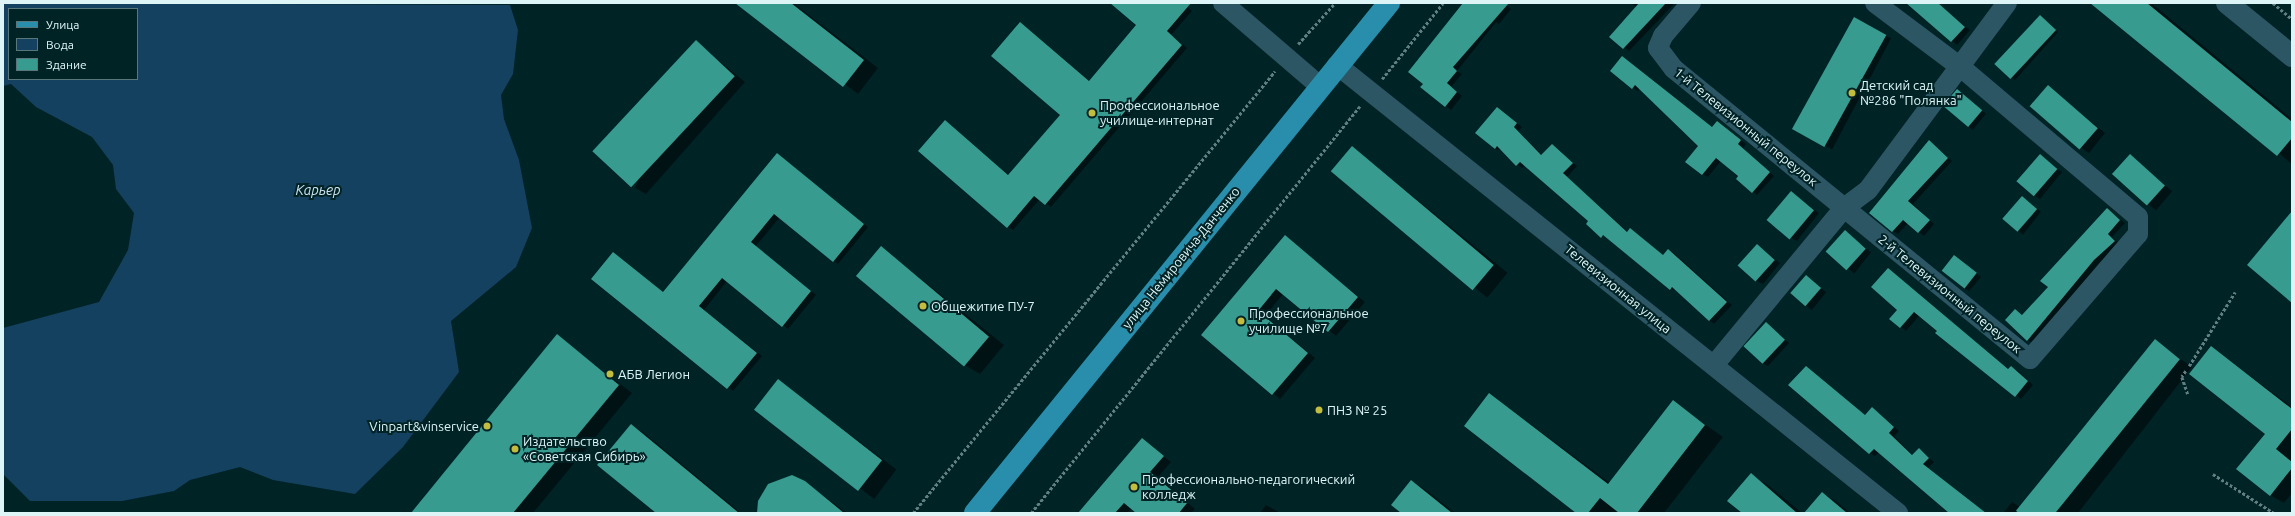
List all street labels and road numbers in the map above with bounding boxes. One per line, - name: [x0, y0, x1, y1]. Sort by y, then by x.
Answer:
- street label: 1-й Телевизионный переулок: [1671, 64, 1821, 190]
- street label: улица Немировича-Данченко: [1119, 184, 1243, 332]
- street label: 2-й Телевизионный переулок: [1875, 231, 2025, 357]
- street label: Телевизионная улица: [1562, 241, 1674, 337]

